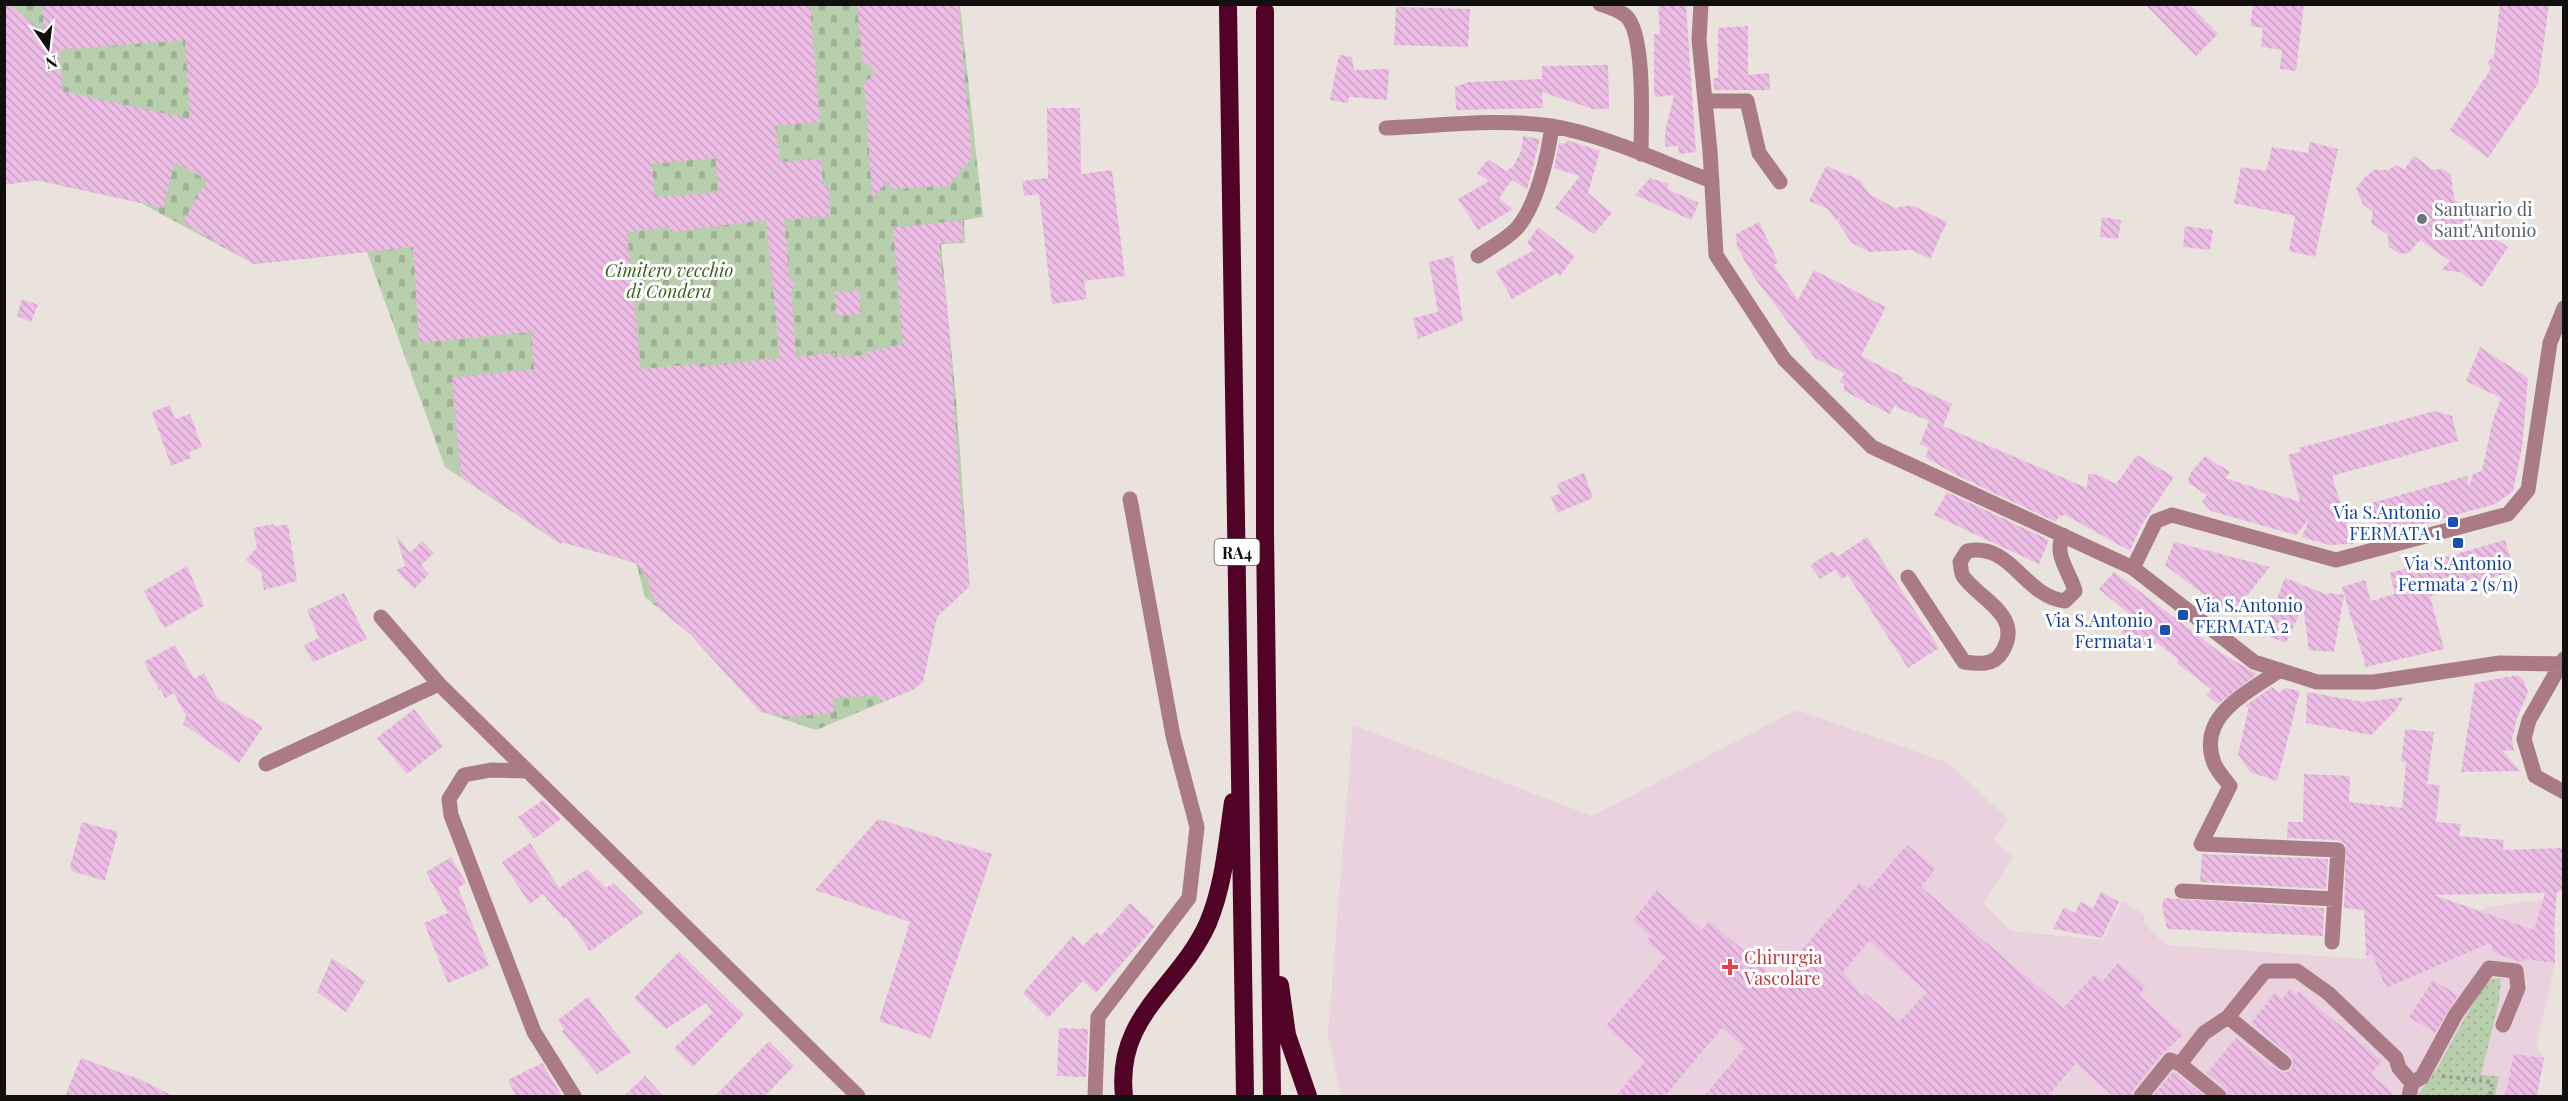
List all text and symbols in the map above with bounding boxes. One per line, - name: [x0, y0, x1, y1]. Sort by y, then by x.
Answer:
- north arrow: [18, 18, 78, 78]
- text: N: [43, 51, 60, 75]
- place label: Santuario di Sant'Antonio: [2434, 197, 2537, 242]
- marker: Santuario di Sant'Antonio: [2415, 212, 2429, 226]
- park label: Cimitero vecchio di Condera: [605, 258, 734, 303]
- place label: Via S.Antonio FERMATA 1: [2332, 500, 2441, 545]
- marker: Via S.Antonio FERMATA 1: [2446, 515, 2460, 529]
- marker: Via S.Antonio Fermata 2 (s/n): [2451, 536, 2465, 550]
- road number: RA4: [1214, 539, 1260, 565]
- place label: Via S.Antonio Fermata 2 (s/n): [2398, 551, 2518, 596]
- place label: Via S.Antonio FERMATA 2: [2194, 593, 2303, 638]
- place label: Via S.Antonio Fermata 1: [2044, 608, 2153, 653]
- marker: Via S.Antonio FERMATA 2: [2176, 608, 2190, 622]
- marker: Via S.Antonio Fermata 1: [2158, 623, 2172, 637]
- place label: Chirurgia Vascolare: [1743, 945, 1822, 990]
- marker: Chirurgia Vascolare: [1721, 958, 1739, 976]

